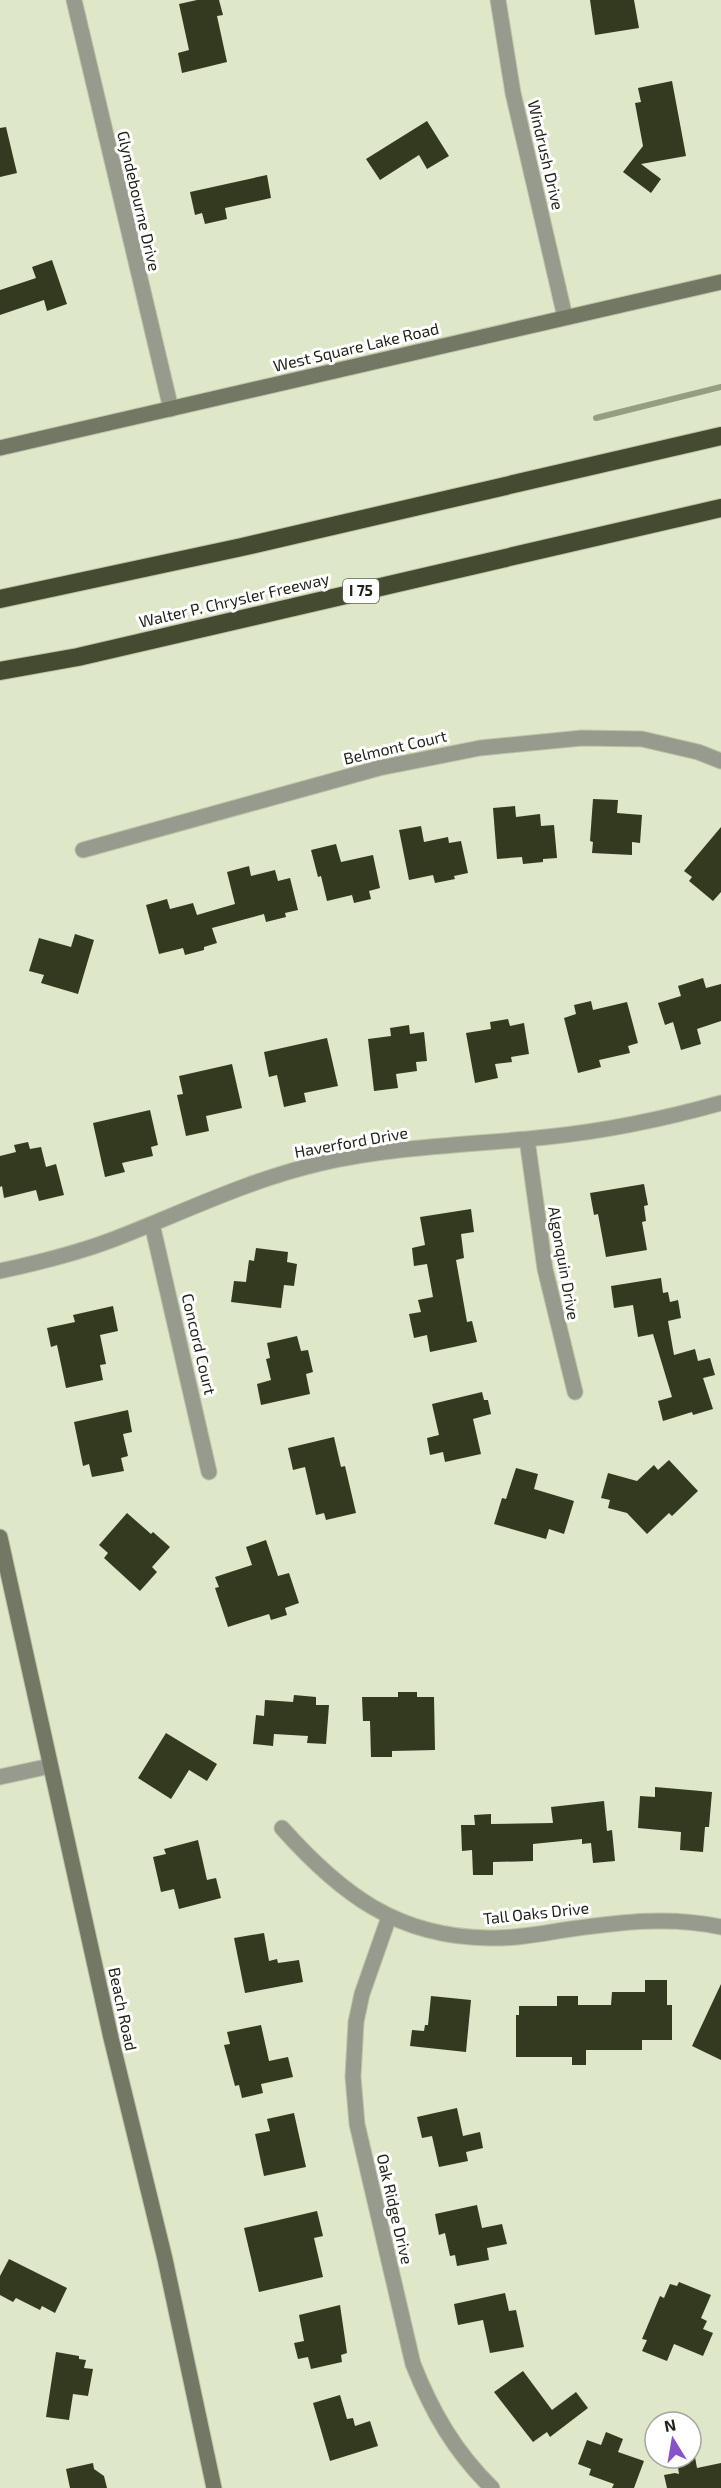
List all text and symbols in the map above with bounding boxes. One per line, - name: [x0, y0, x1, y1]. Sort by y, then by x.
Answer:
- street label: Windrush Drive: [525, 98, 568, 212]
- street label: Glyndebourne Drive: [114, 129, 165, 273]
- street label: West Square Lake Road: [271, 318, 441, 375]
- street label: Walter P. Chrysler Freeway: [137, 568, 331, 631]
- road number: I 75: [343, 579, 379, 603]
- street label: Belmont Court: [342, 725, 448, 768]
- street label: Haverford Drive: [293, 1122, 409, 1161]
- street label: Algonquin Drive: [545, 1205, 584, 1321]
- street label: Concord Court: [179, 1292, 220, 1396]
- street label: Tall Oaks Drive: [482, 1897, 590, 1928]
- street label: Beach Road: [105, 1965, 142, 2052]
- street label: Oak Ridge Drive: [374, 2152, 417, 2266]
- north arrow: [643, 2410, 703, 2470]
- text: N: [663, 2414, 678, 2435]

